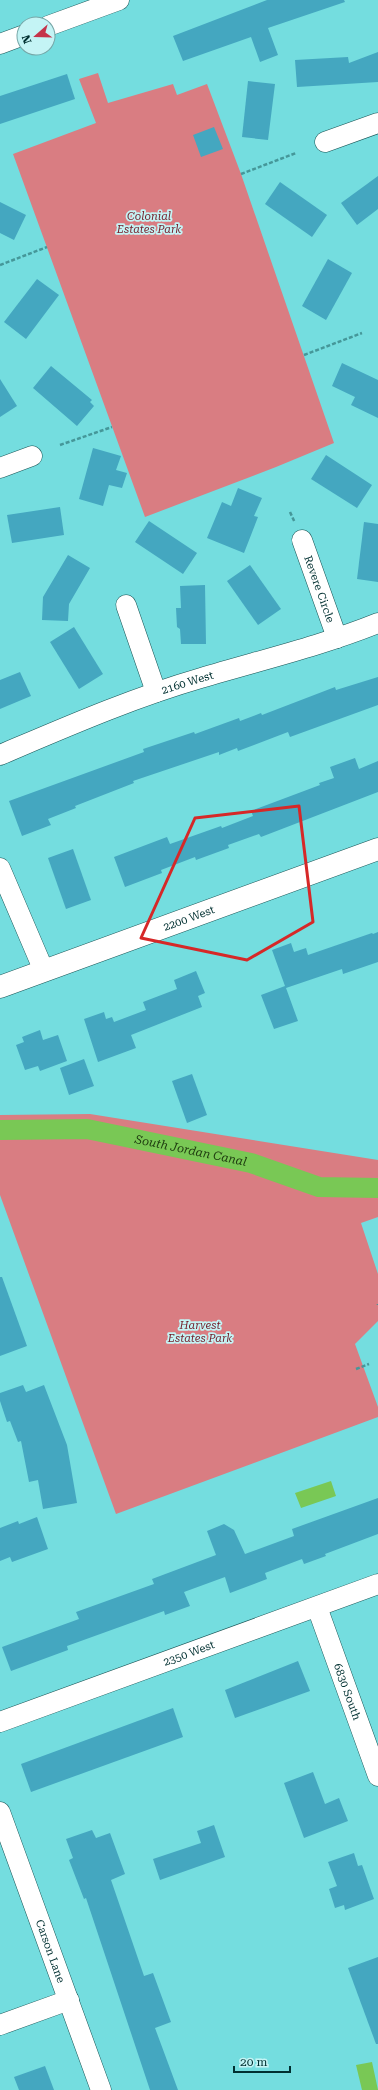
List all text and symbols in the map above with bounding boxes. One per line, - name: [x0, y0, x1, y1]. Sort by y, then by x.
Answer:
- north arrow: [16, 16, 56, 56]
- text: N: [19, 33, 35, 45]
- park label: Colonial Estates Park: [116, 210, 181, 236]
- street label: Revere Circle: [301, 554, 337, 624]
- street label: 2160 West: [160, 669, 215, 697]
- street label: 2200 West: [162, 903, 216, 934]
- water label: South Jordan Canal: [133, 1132, 248, 1169]
- park label: Harvest Estates Park: [167, 1319, 232, 1345]
- street label: 2350 West: [162, 1638, 216, 1669]
- street label: 6830 South: [331, 1662, 363, 1722]
- street label: Carson Lane: [33, 1918, 67, 1985]
- scale bar: [234, 2048, 290, 2074]
- text: 20 m: [240, 2055, 267, 2069]

